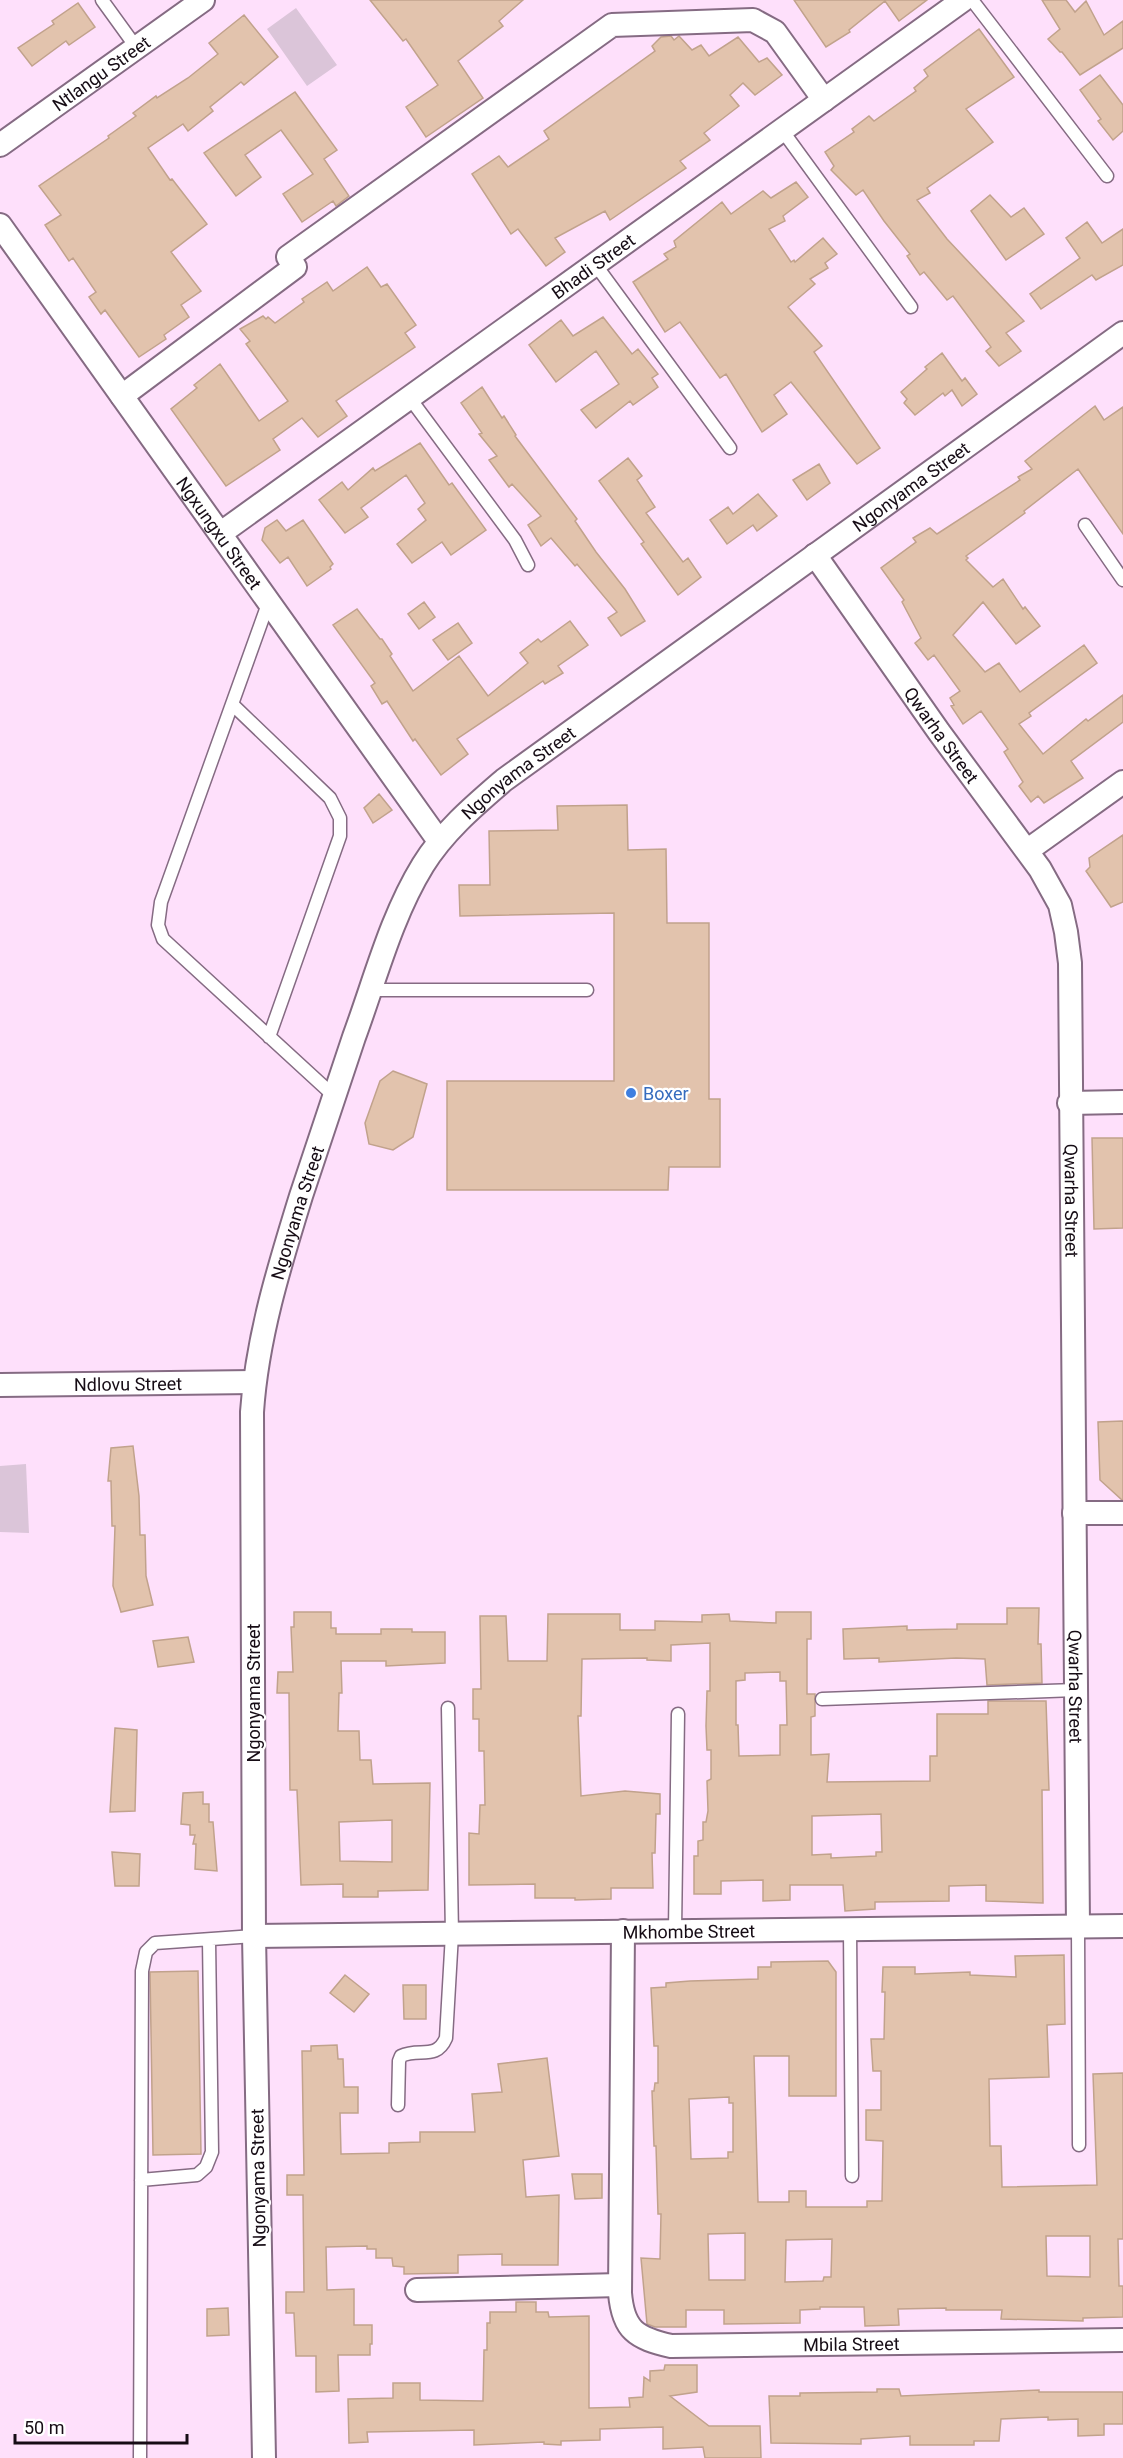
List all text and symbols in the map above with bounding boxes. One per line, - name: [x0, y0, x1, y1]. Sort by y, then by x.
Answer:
- street label: Ntlangu Street: [48, 31, 154, 115]
- street label: Bhadi Street: [547, 229, 639, 303]
- street label: Ngonyama Street: [848, 437, 973, 535]
- street label: Ngxungxu Street: [172, 473, 267, 593]
- street label: Qwarha Street: [900, 683, 984, 787]
- street label: Ngonyama Street: [457, 722, 579, 823]
- place label: Boxer: [643, 1083, 689, 1104]
- marker: Boxer: [624, 1086, 638, 1100]
- street label: Ngonyama Street: [266, 1143, 328, 1282]
- street label: Qwarha Street: [1061, 1144, 1083, 1258]
- street label: Ndlovu Street: [74, 1372, 182, 1395]
- street label: Ngonyama Street: [243, 1623, 264, 1762]
- street label: Qwarha Street: [1065, 1630, 1087, 1744]
- street label: Mkhombe Street: [623, 1920, 755, 1942]
- street label: Ngonyama Street: [246, 2108, 270, 2248]
- street label: Mbila Street: [803, 2332, 900, 2355]
- scale bar: [15, 2407, 188, 2445]
- text: 50 m: [24, 2417, 64, 2438]

